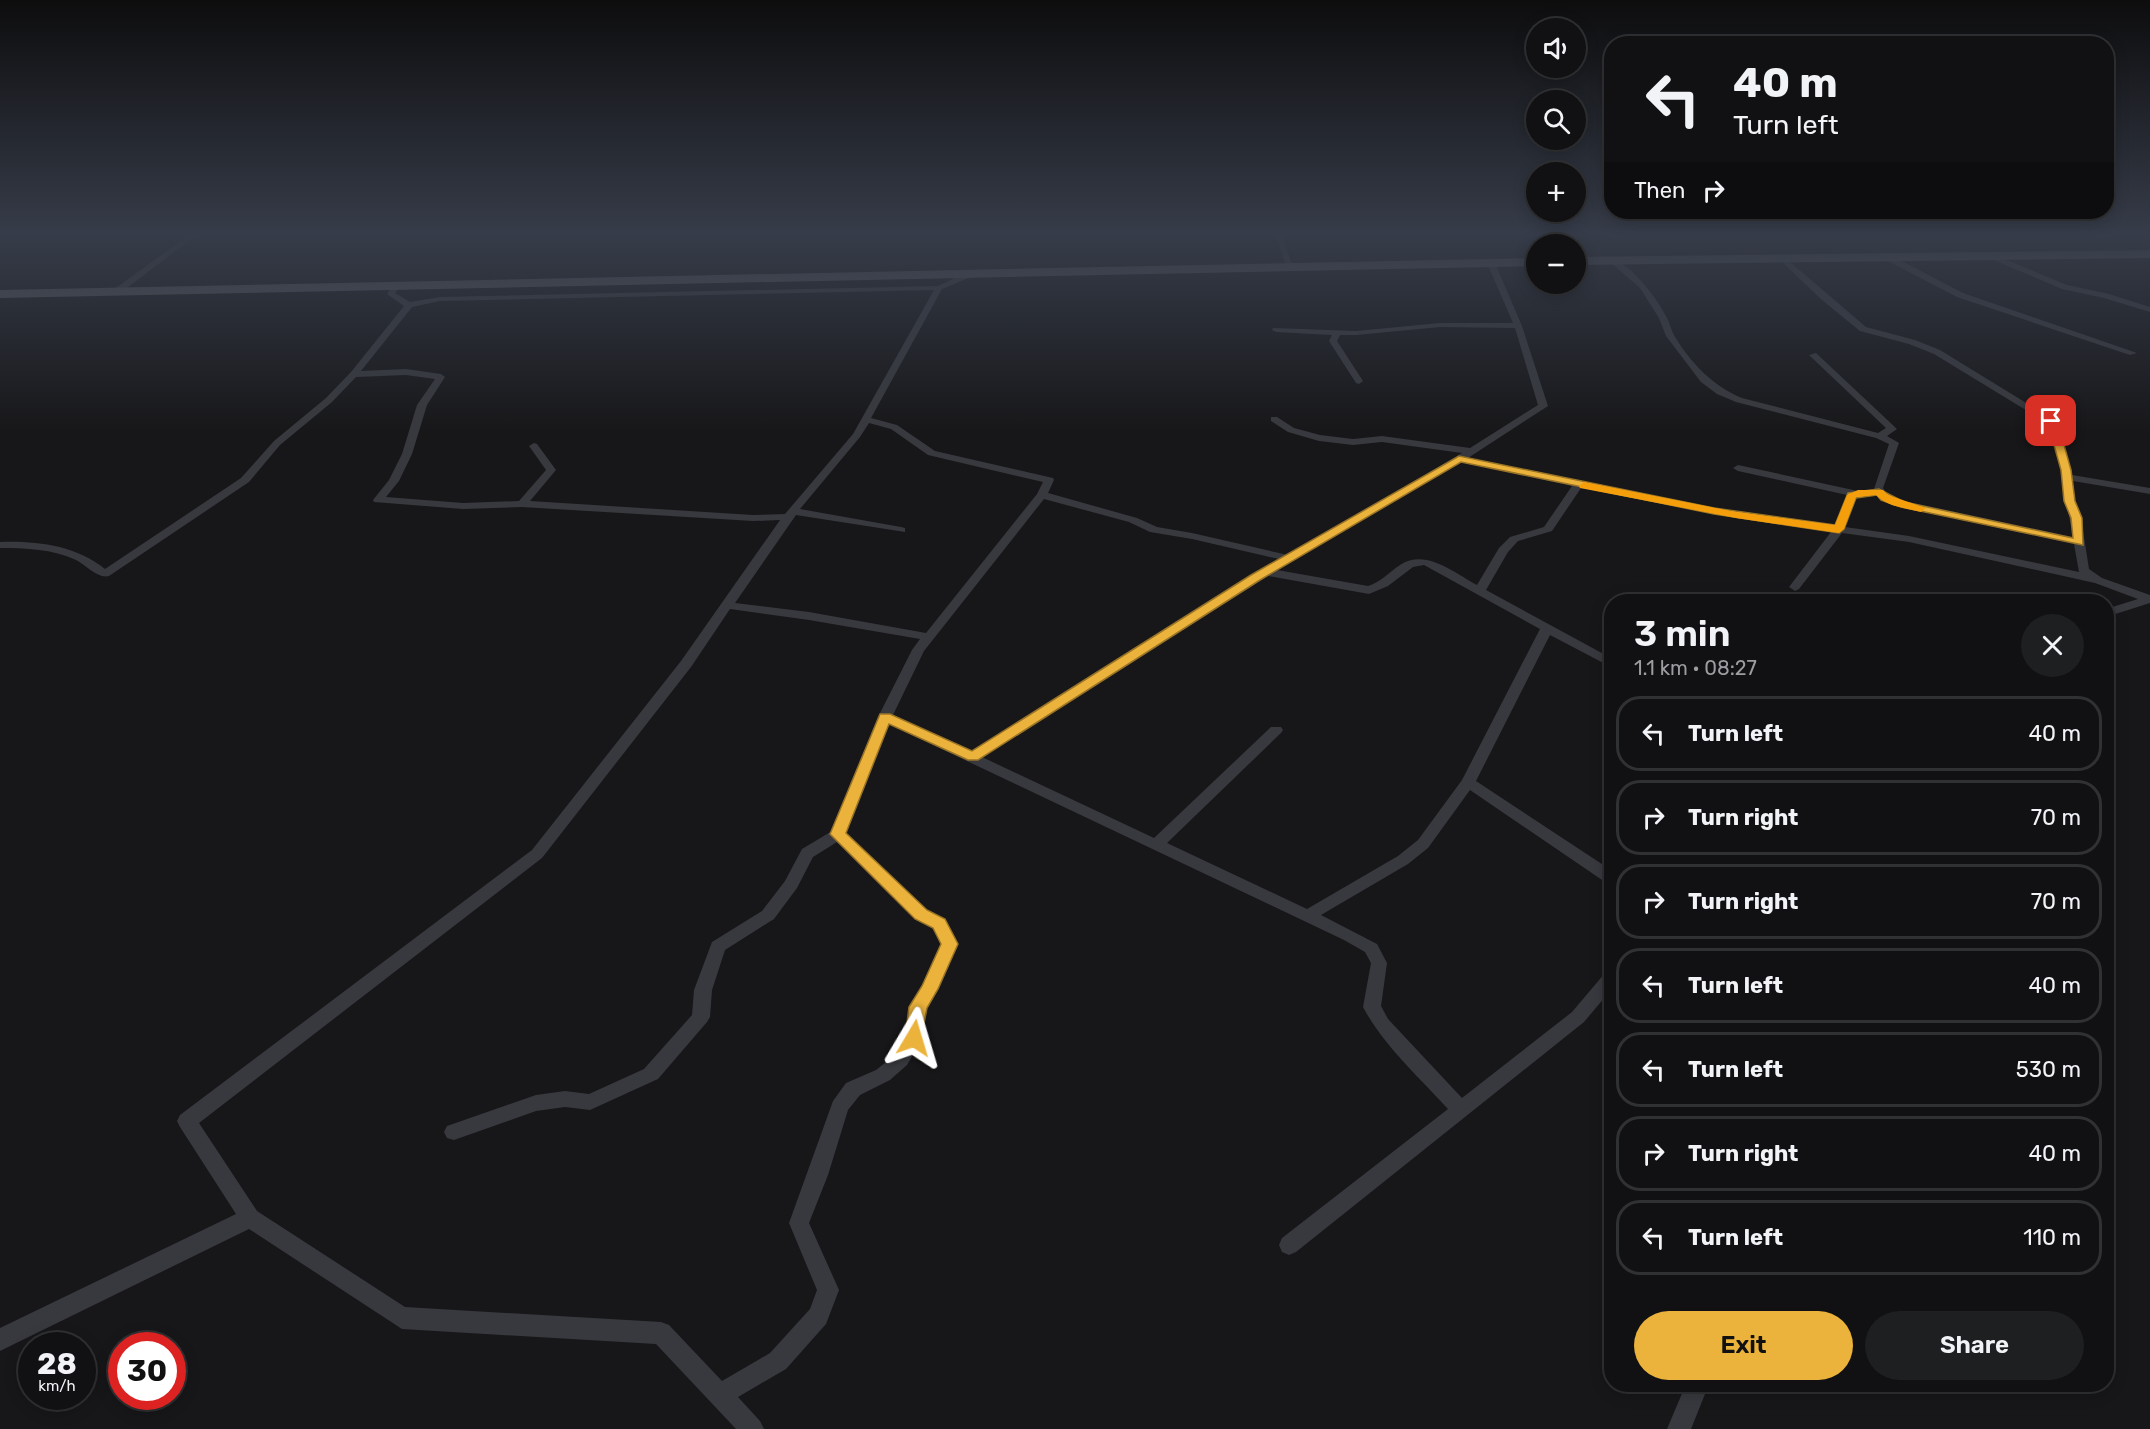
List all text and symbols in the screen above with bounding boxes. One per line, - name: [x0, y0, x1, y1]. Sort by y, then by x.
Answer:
- map controls: [1526, 18, 1586, 294]
- button: sound: [1526, 18, 1586, 78]
- text: 40 m: [1733, 58, 1838, 108]
- icon: left: [1634, 60, 1712, 138]
- button: search: [1526, 90, 1586, 150]
- text: Turn left: [1733, 109, 1838, 141]
- button: +: [1526, 162, 1586, 222]
- icon: right: [1697, 174, 1730, 207]
- text: Then: [1634, 177, 1685, 204]
- button: −: [1526, 234, 1586, 294]
- pin: [2025, 395, 2076, 446]
- icon: arrive: [2034, 404, 2067, 437]
- text: 3 min: [1634, 612, 1731, 655]
- button: close: [2021, 614, 2084, 677]
- text: 1.1 km · 08:27: [1634, 656, 1757, 680]
- icon: left: [1637, 717, 1670, 750]
- text: Turn left: [1688, 720, 1783, 747]
- text: 40 m: [2028, 720, 2081, 747]
- icon: right: [1637, 801, 1670, 834]
- text: Turn right: [1688, 804, 1798, 831]
- text: 70 m: [2031, 804, 2081, 831]
- icon: right: [1637, 885, 1670, 918]
- text: Turn right: [1688, 888, 1798, 915]
- text: 70 m: [2031, 888, 2081, 915]
- icon: left: [1637, 969, 1670, 1002]
- text: Turn left: [1688, 972, 1783, 999]
- text: 40 m: [2028, 972, 2081, 999]
- position arrow: [882, 1006, 946, 1070]
- icon: left: [1637, 1053, 1670, 1086]
- text: Turn left: [1688, 1056, 1783, 1083]
- text: 530 m: [2016, 1056, 2081, 1083]
- icon: right: [1637, 1137, 1670, 1170]
- text: Turn right: [1688, 1140, 1798, 1167]
- text: 40 m: [2028, 1140, 2081, 1167]
- icon: left: [1637, 1221, 1670, 1254]
- text: Turn left: [1688, 1224, 1783, 1251]
- text: 110 m: [2023, 1224, 2081, 1251]
- button: Exit: [1634, 1311, 1853, 1380]
- button: Share: [1865, 1311, 2084, 1380]
- speed limit sign: 30: [108, 1332, 186, 1410]
- text: 28: [37, 1346, 77, 1382]
- text: km/h: [38, 1377, 76, 1395]

